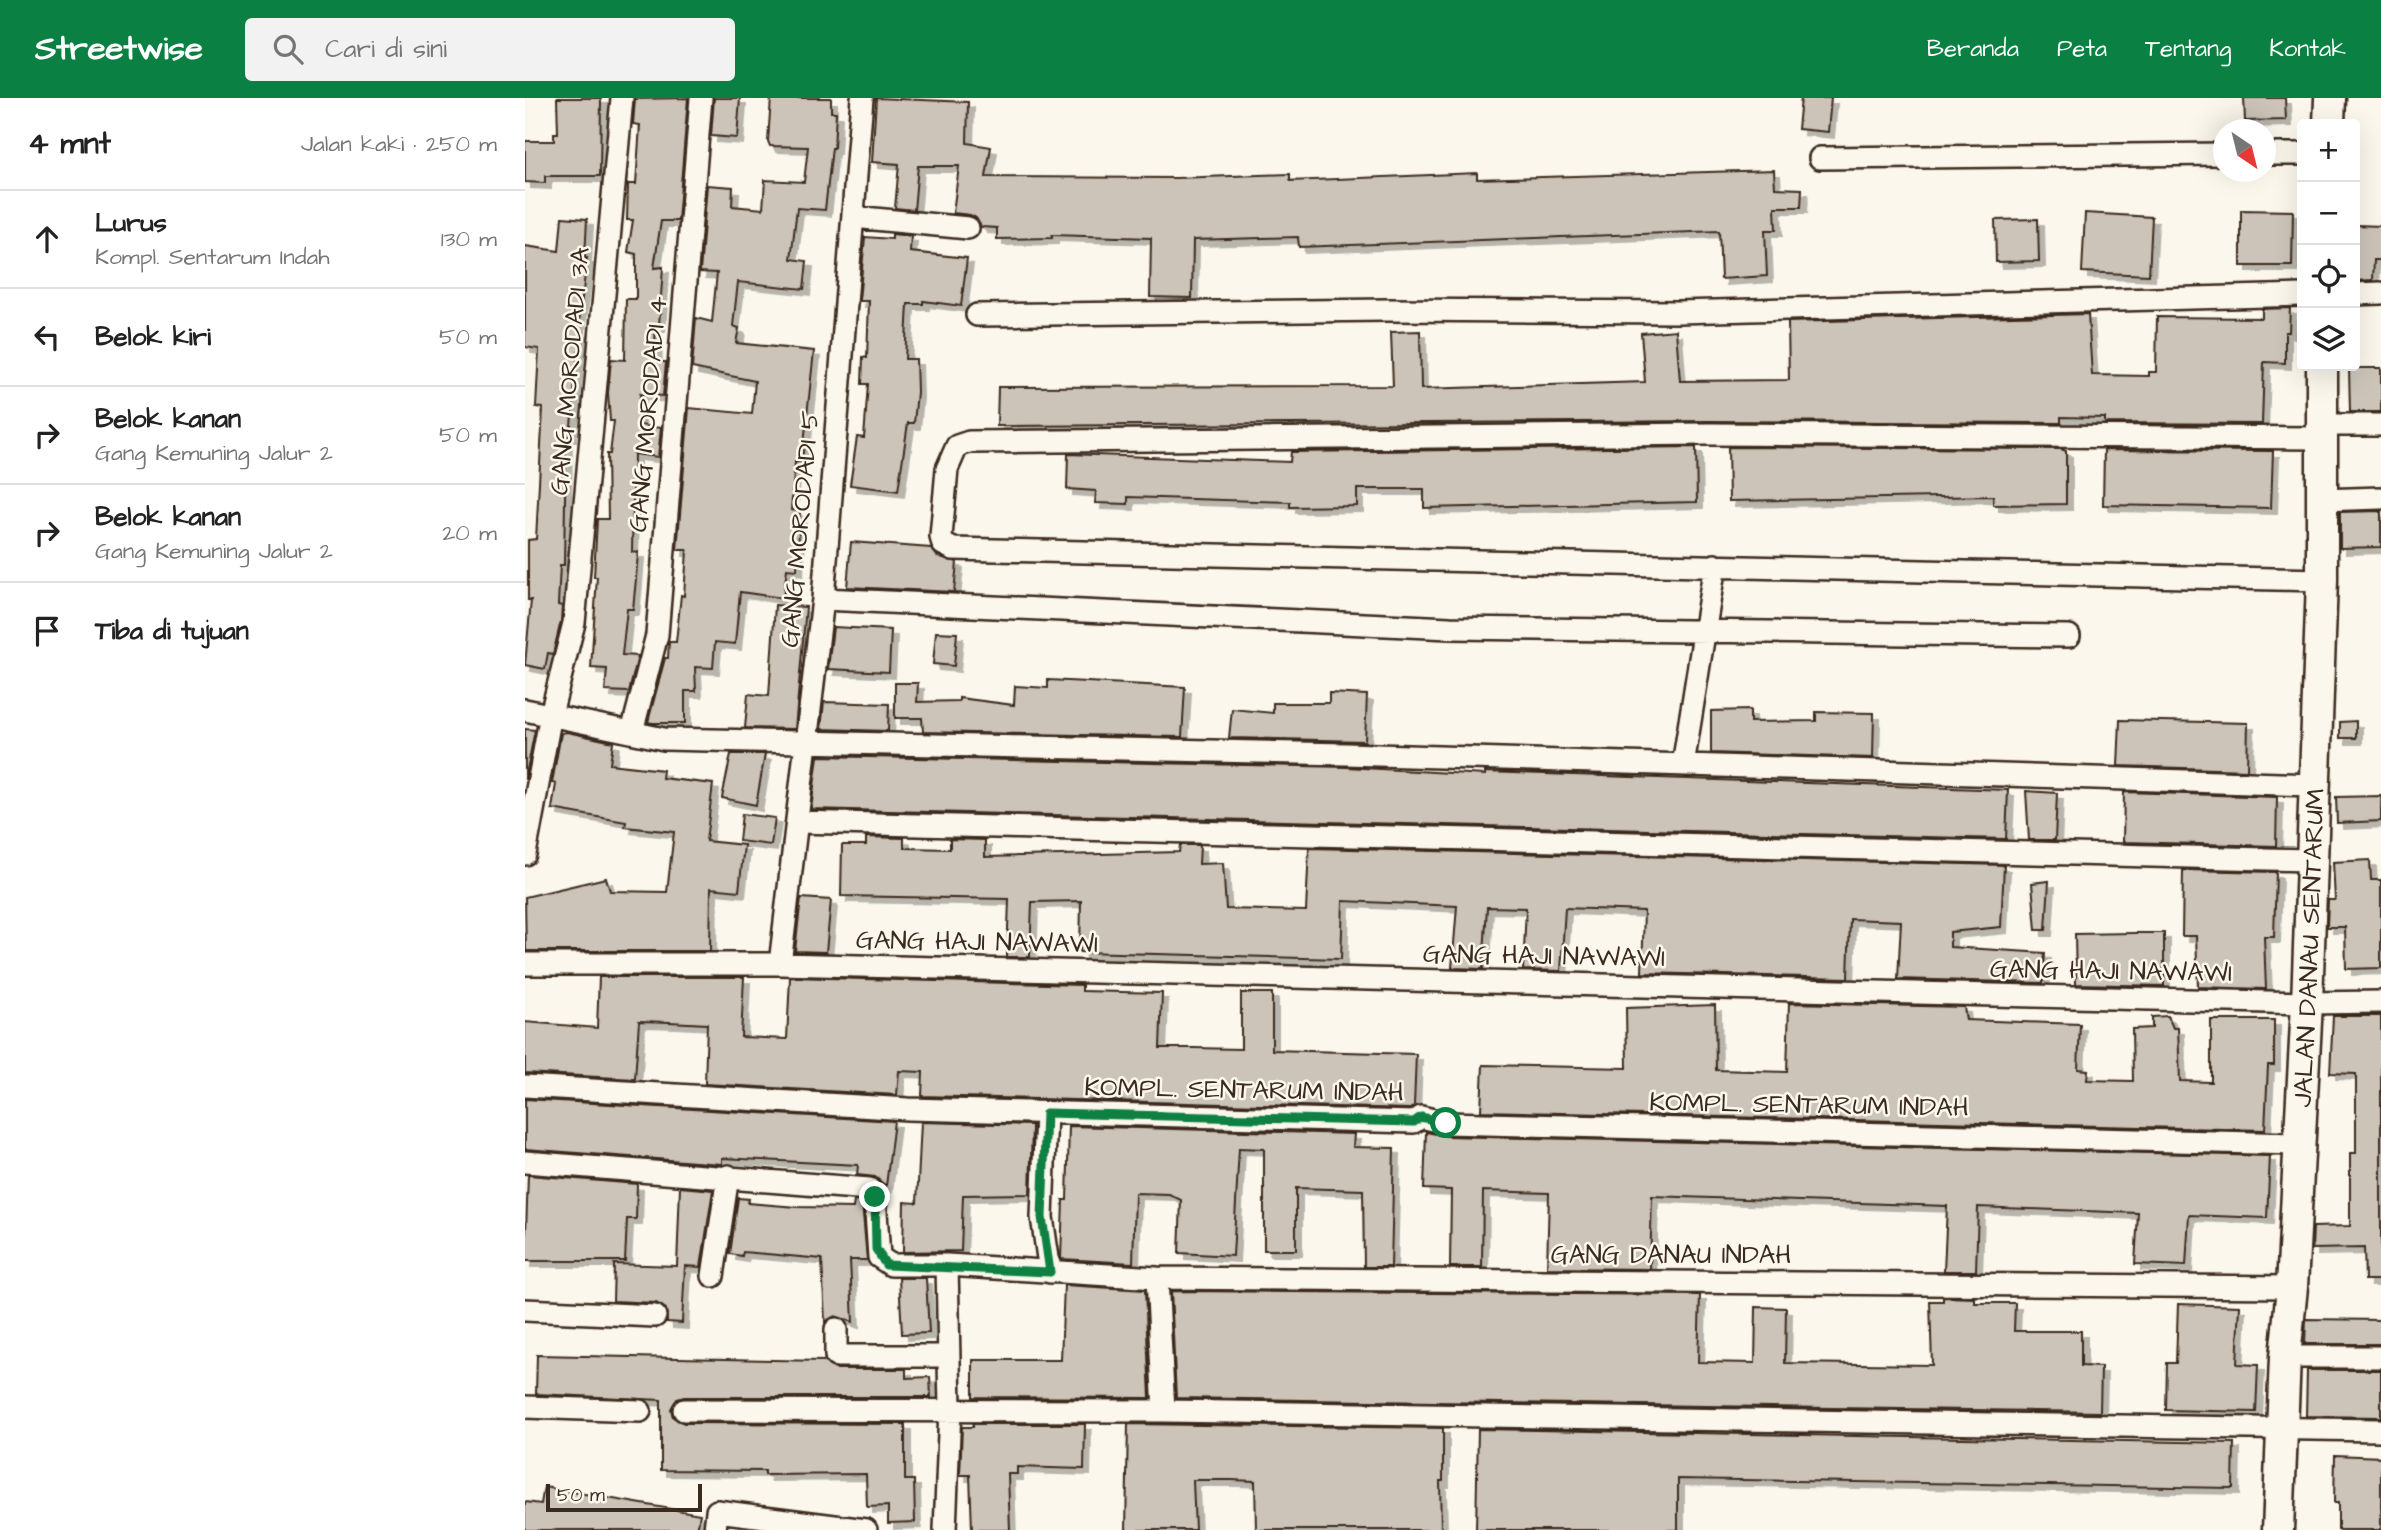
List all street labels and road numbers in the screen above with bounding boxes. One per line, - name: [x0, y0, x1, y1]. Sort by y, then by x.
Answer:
- street label: GANG MORODADI 3A: [541, 245, 599, 497]
- street label: GANG MORODADI 4: [620, 294, 676, 534]
- street label: GANG MORODADI 5: [772, 409, 828, 649]
- street label: JALAN DANAU SENTARUM: [2285, 788, 2334, 1108]
- street label: GANG HAJI NAWAWI: [856, 922, 1098, 962]
- street label: GANG HAJI NAWAWI: [1423, 936, 1665, 976]
- street label: GANG HAJI NAWAWI: [1990, 951, 2232, 991]
- street label: KOMPL. SENTARUM INDAH: [1084, 1069, 1404, 1111]
- street label: KOMPL. SENTARUM INDAH: [1649, 1084, 1969, 1126]
- street label: GANG DANAU INDAH: [1551, 1237, 1791, 1273]

